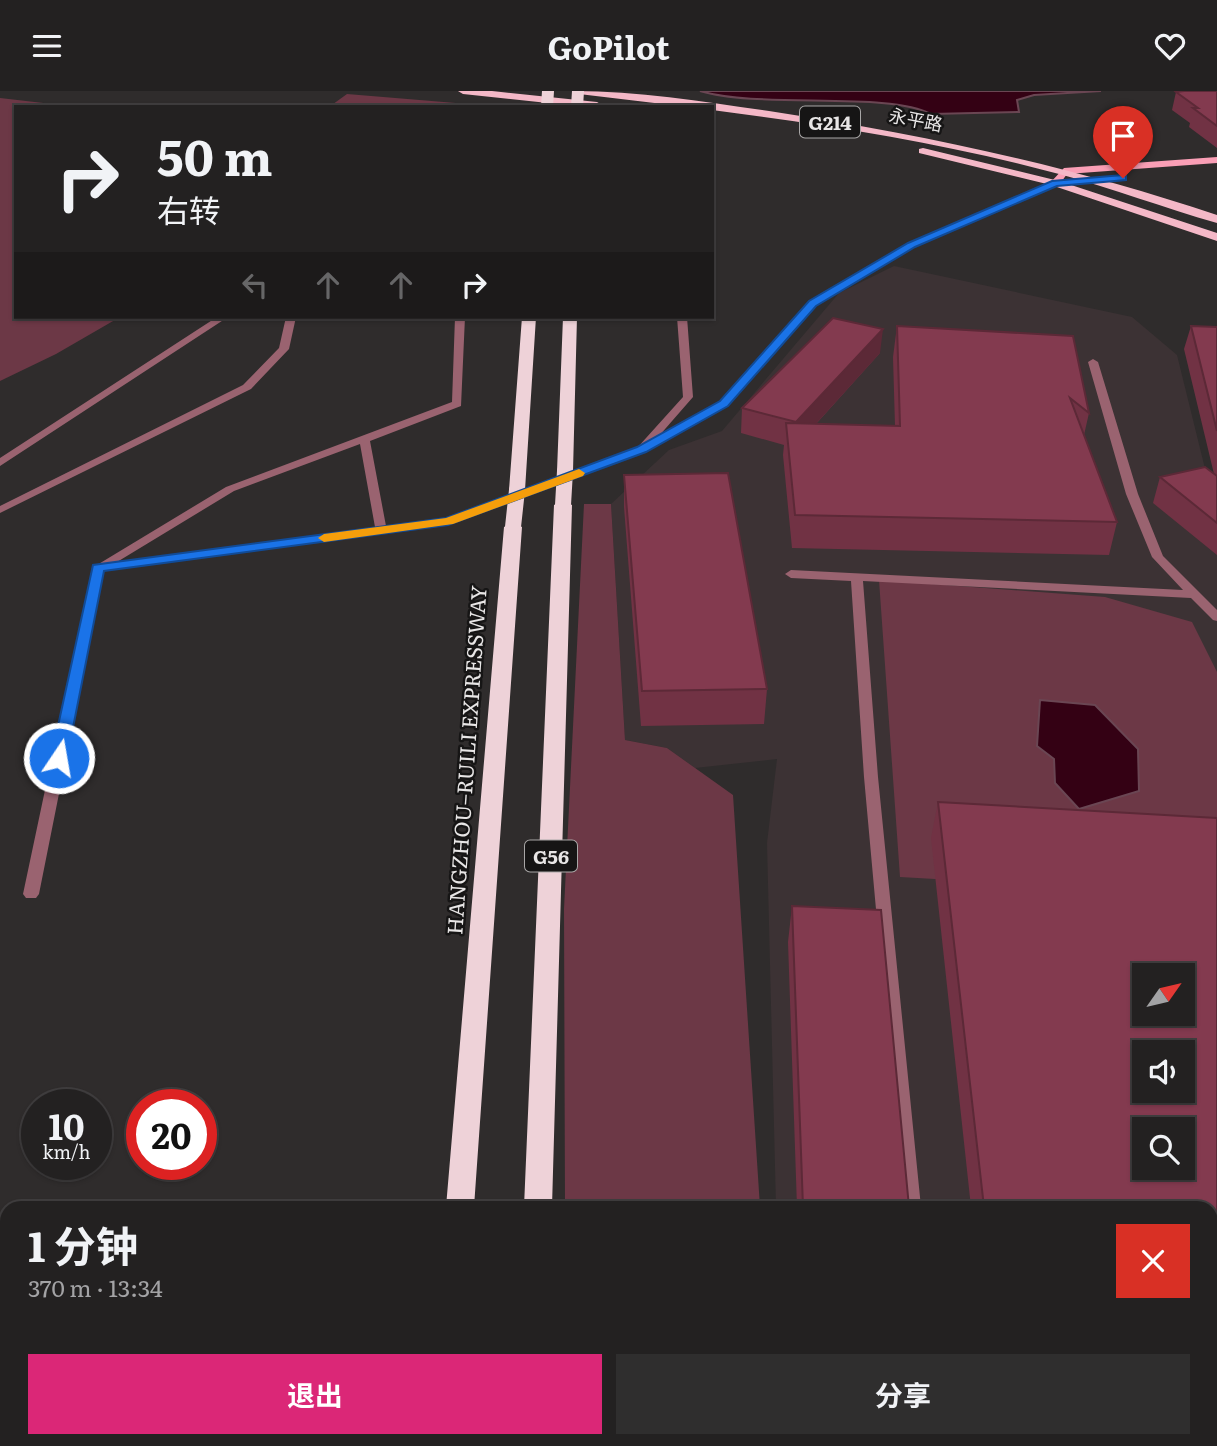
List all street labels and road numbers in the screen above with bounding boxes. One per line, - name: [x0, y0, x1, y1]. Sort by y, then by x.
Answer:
- street label: 永平路: [887, 101, 945, 137]
- road number: G214: [800, 107, 860, 137]
- street label: HANGZHOU–RUILI EXPRESSWAY: [437, 584, 493, 936]
- road number: G56: [525, 841, 577, 871]

